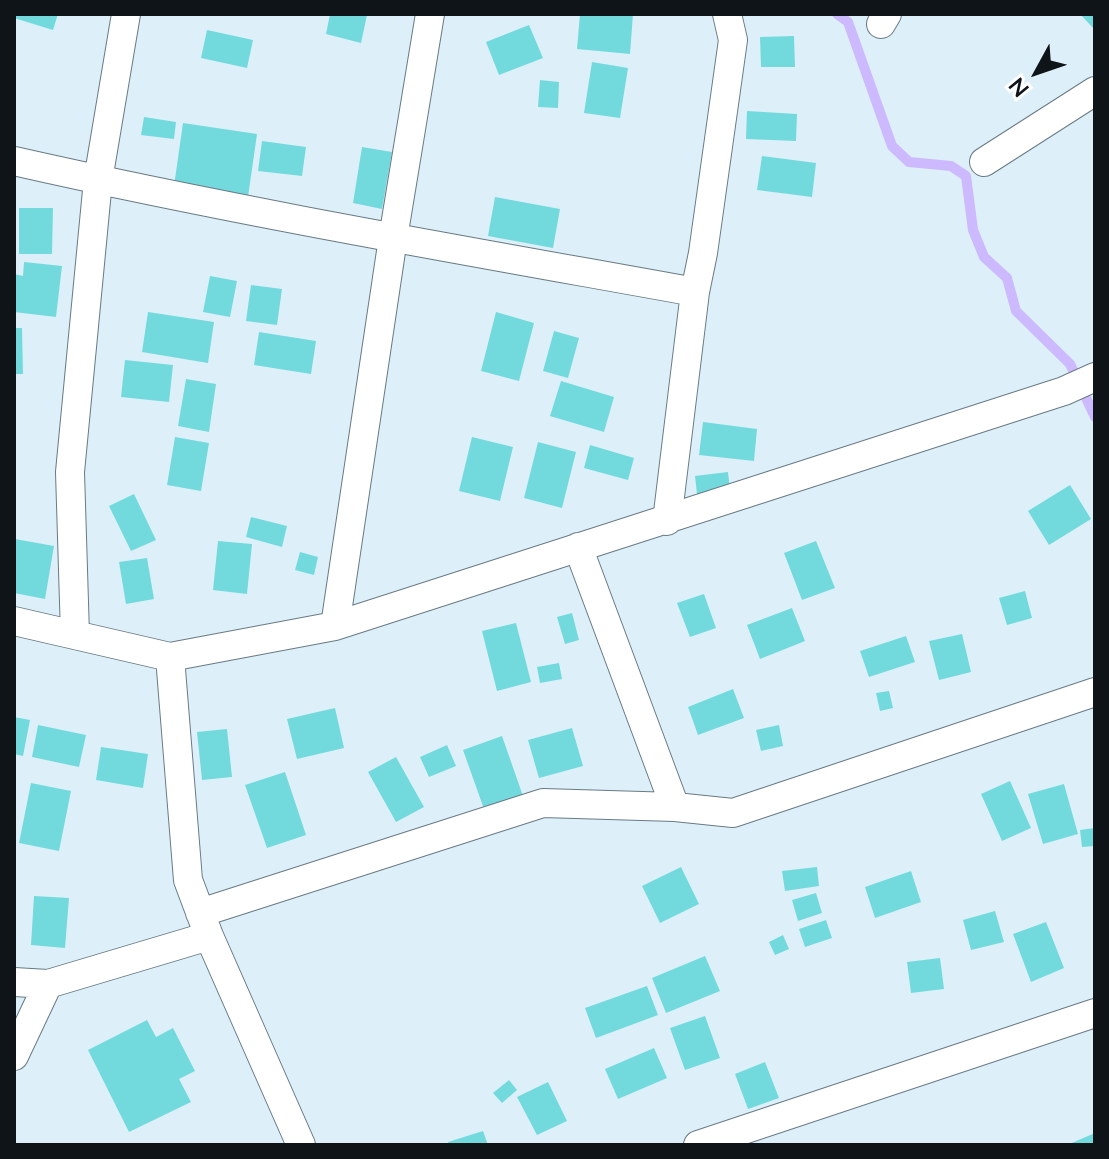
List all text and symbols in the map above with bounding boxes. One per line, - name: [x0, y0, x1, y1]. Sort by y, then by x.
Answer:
- north arrow: [997, 32, 1077, 112]
- text: N: [1002, 73, 1034, 103]

